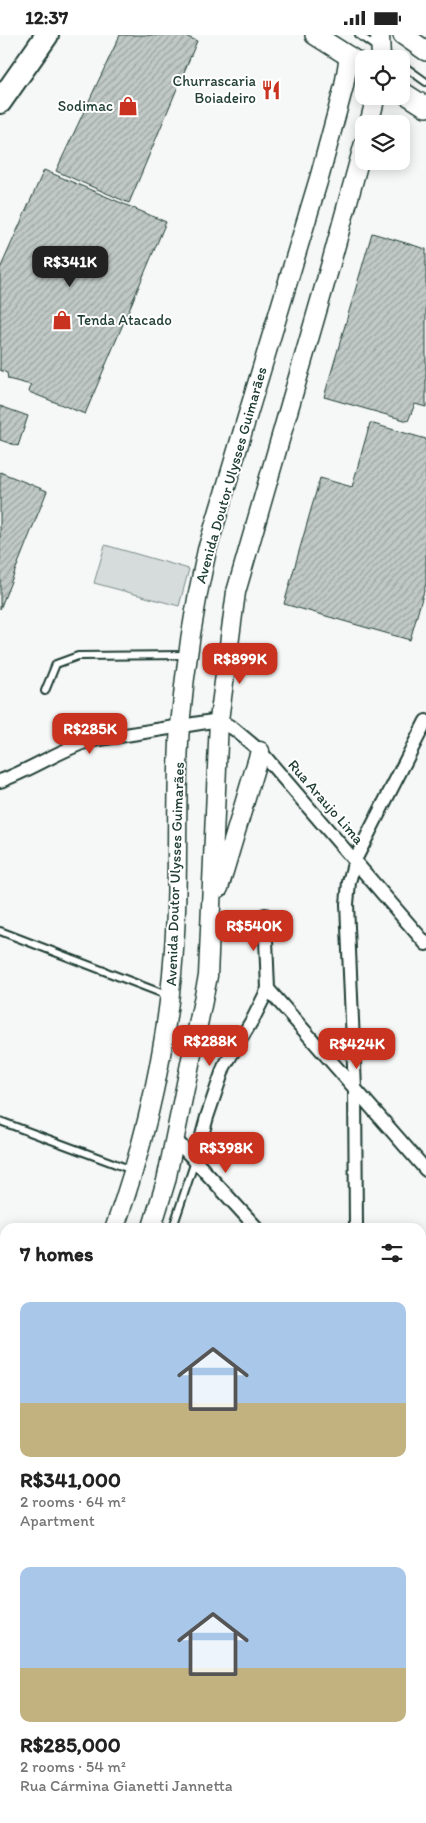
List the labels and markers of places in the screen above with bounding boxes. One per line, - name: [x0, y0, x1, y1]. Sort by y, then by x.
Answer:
- place label: Churrascaria Boiadeiro: [173, 72, 257, 107]
- restaurant icon: Churrascaria Boiadeiro: [260, 79, 282, 101]
- shop icon: Sodimac: [117, 95, 139, 117]
- place label: Sodimac: [58, 97, 113, 115]
- pin: R$341K: [29, 245, 111, 288]
- shop icon: Tenda Atacado: [51, 309, 73, 331]
- place label: Tenda Atacado: [77, 311, 172, 329]
- pin: R$899K: [199, 643, 281, 685]
- pin: R$285K: [49, 713, 131, 755]
- pin: R$540K: [213, 909, 295, 952]
- pin: R$288K: [169, 1025, 251, 1067]
- pin: R$424K: [316, 1027, 398, 1070]
- pin: R$398K: [185, 1131, 267, 1174]

